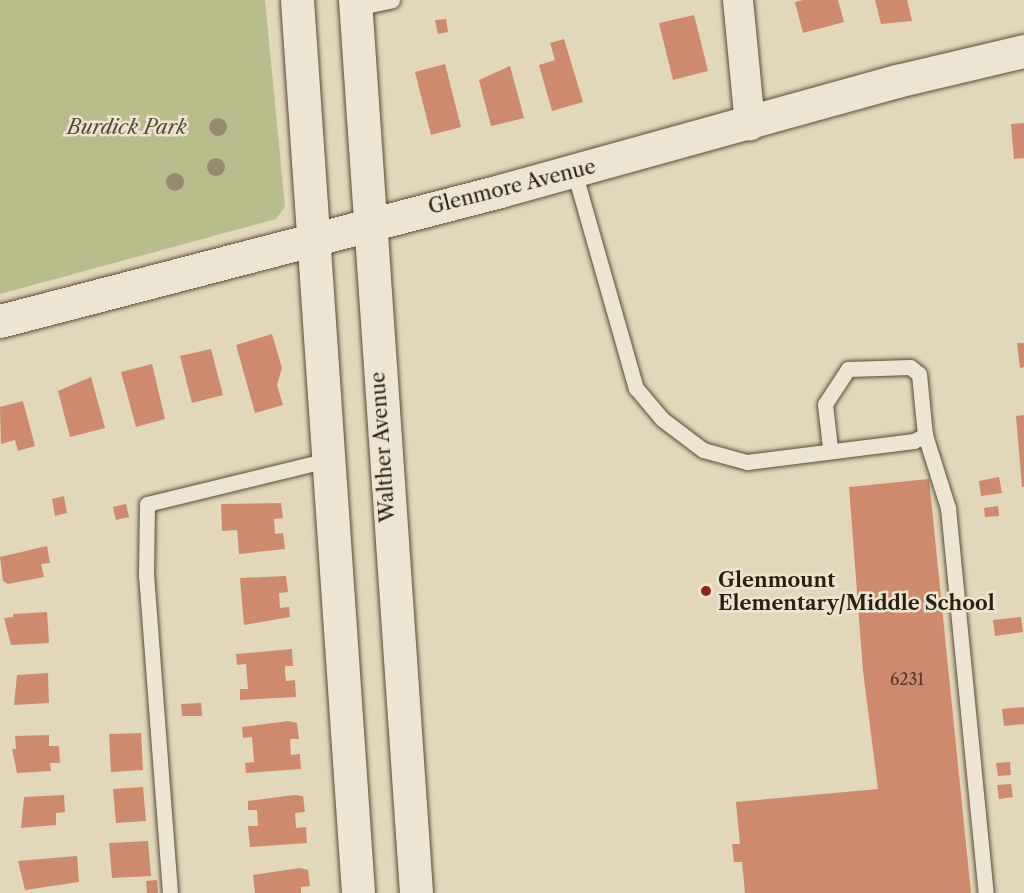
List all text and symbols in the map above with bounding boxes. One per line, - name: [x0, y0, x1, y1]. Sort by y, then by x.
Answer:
- park label: Burdick Park: [67, 115, 187, 139]
- street label: Glenmore Avenue: [425, 154, 599, 220]
- street label: Walther Avenue: [366, 370, 400, 524]
- place label: Glenmount Elementary/Middle School: [718, 568, 995, 615]
- marker: Glenmount Elementary/Middle School: [699, 584, 713, 598]
- house number: 6231: [890, 669, 924, 689]

